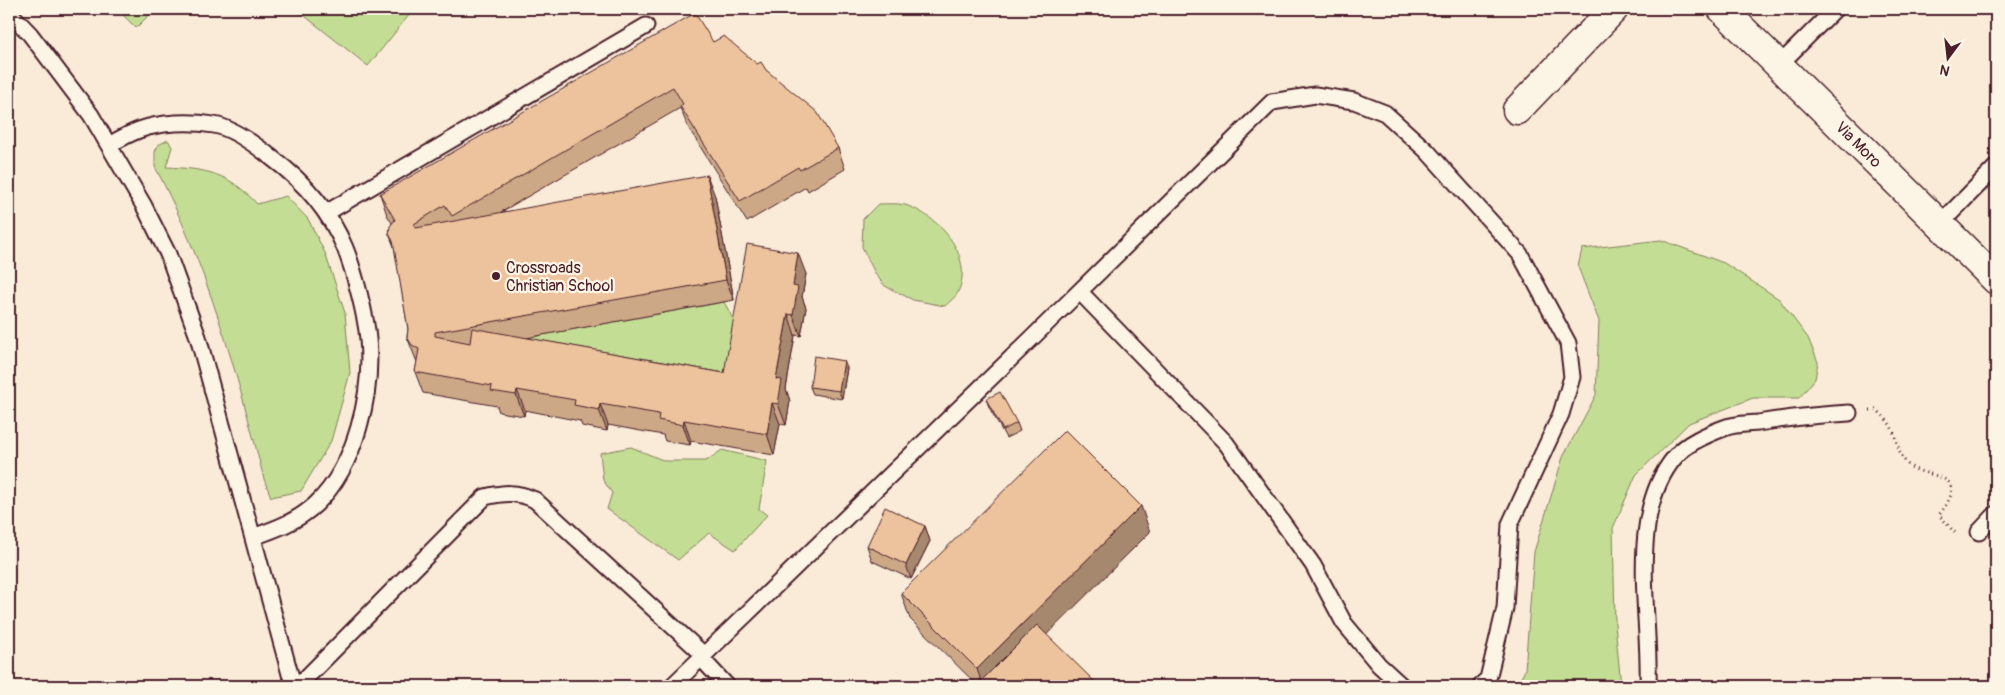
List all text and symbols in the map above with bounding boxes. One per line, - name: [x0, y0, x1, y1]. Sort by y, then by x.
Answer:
- north arrow: [1922, 32, 1972, 82]
- text: N: [1938, 61, 1952, 80]
- street label: Via Moro: [1831, 117, 1886, 172]
- place label: Crossroads Christian School: [506, 258, 614, 296]
- marker: Crossroads Christian School: [490, 270, 502, 282]

